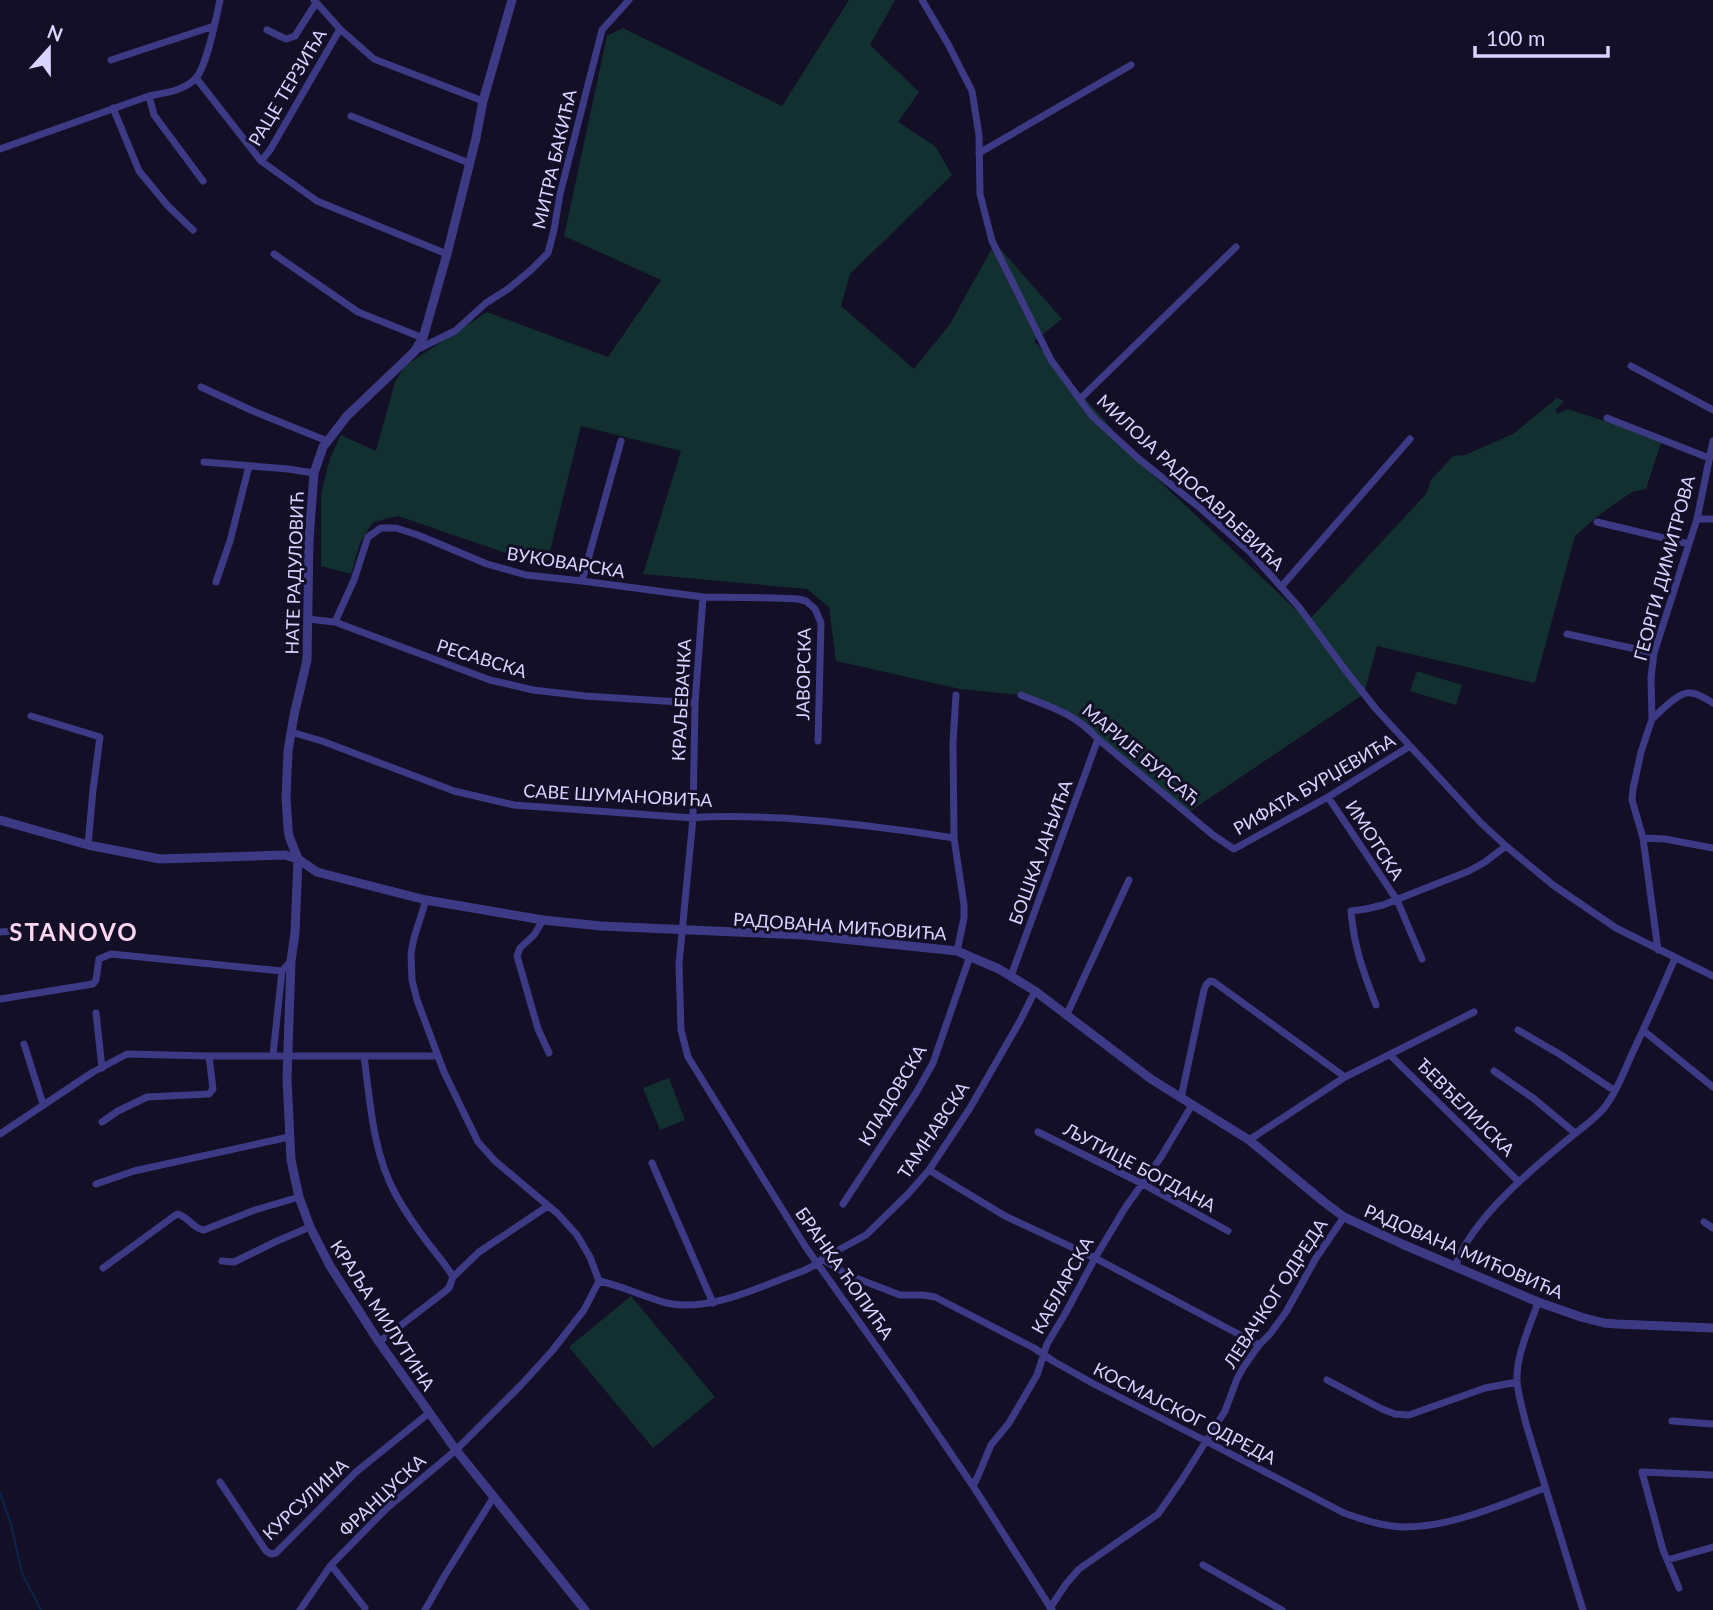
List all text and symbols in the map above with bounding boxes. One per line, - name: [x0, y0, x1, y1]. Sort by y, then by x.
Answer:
- north arrow: [14, 14, 84, 84]
- scale bar: [1475, 14, 1608, 58]
- text: N: [44, 19, 66, 46]
- street label: РАЦЕ ТЕРЗИЋА: [243, 24, 331, 149]
- text: 100 m: [1486, 25, 1545, 50]
- street label: МИТРА БАКИЋА: [527, 86, 581, 231]
- street label: МИЛОЈА РАДОСАВЉЕВИЋА: [1093, 389, 1290, 575]
- street label: ГЕОРГИ ДИМИТРОВА: [1629, 472, 1700, 663]
- street label: НАТЕ РАДУЛОВИЋ: [280, 491, 308, 655]
- street label: ВУКОВАРСКА: [505, 542, 627, 582]
- street label: ЈАВОРСКА: [791, 627, 815, 721]
- street label: РЕСАВСКА: [434, 634, 530, 682]
- street label: КРАЉЕВАЧКА: [667, 637, 695, 762]
- street label: МАРИЈЕ БУРСАЋ: [1078, 699, 1204, 809]
- street label: РИФАТА БУРЏЕВИЋА: [1229, 728, 1400, 839]
- street label: БОШКА ЈАЊИЋА: [1004, 776, 1077, 927]
- street label: САВЕ ШУМАНОВИЋА: [523, 779, 714, 811]
- street label: ИМОТСКА: [1341, 796, 1409, 885]
- street label: РАДОВАНА МИЋОВИЋА: [733, 908, 948, 944]
- district label: STANOVO: [9, 917, 139, 946]
- street label: КЛАДОВСКА: [853, 1040, 931, 1149]
- street label: ЂЕВЂЕЛИЈСКА: [1412, 1053, 1520, 1161]
- street label: ТАМНАВСКА: [893, 1077, 974, 1183]
- street label: ЉУТИЦЕ БОГДАНА: [1059, 1117, 1220, 1217]
- street label: РАДОВАНА МИЋОВИЋА: [1361, 1199, 1568, 1303]
- street label: БРАНКА ЋОПИЋА: [791, 1203, 899, 1344]
- street label: ЛЕВАЧКОГ ОДРЕДА: [1218, 1213, 1332, 1373]
- street label: КАБЛАРСКА: [1026, 1232, 1098, 1337]
- street label: КРАЉА МИЛУТИНА: [326, 1236, 440, 1395]
- street label: КОСМАЈСКОГ ОДРЕДА: [1090, 1357, 1281, 1469]
- street label: ФРАНЦУСКА: [334, 1449, 431, 1541]
- street label: КУРСУЛИНА: [258, 1453, 353, 1544]

